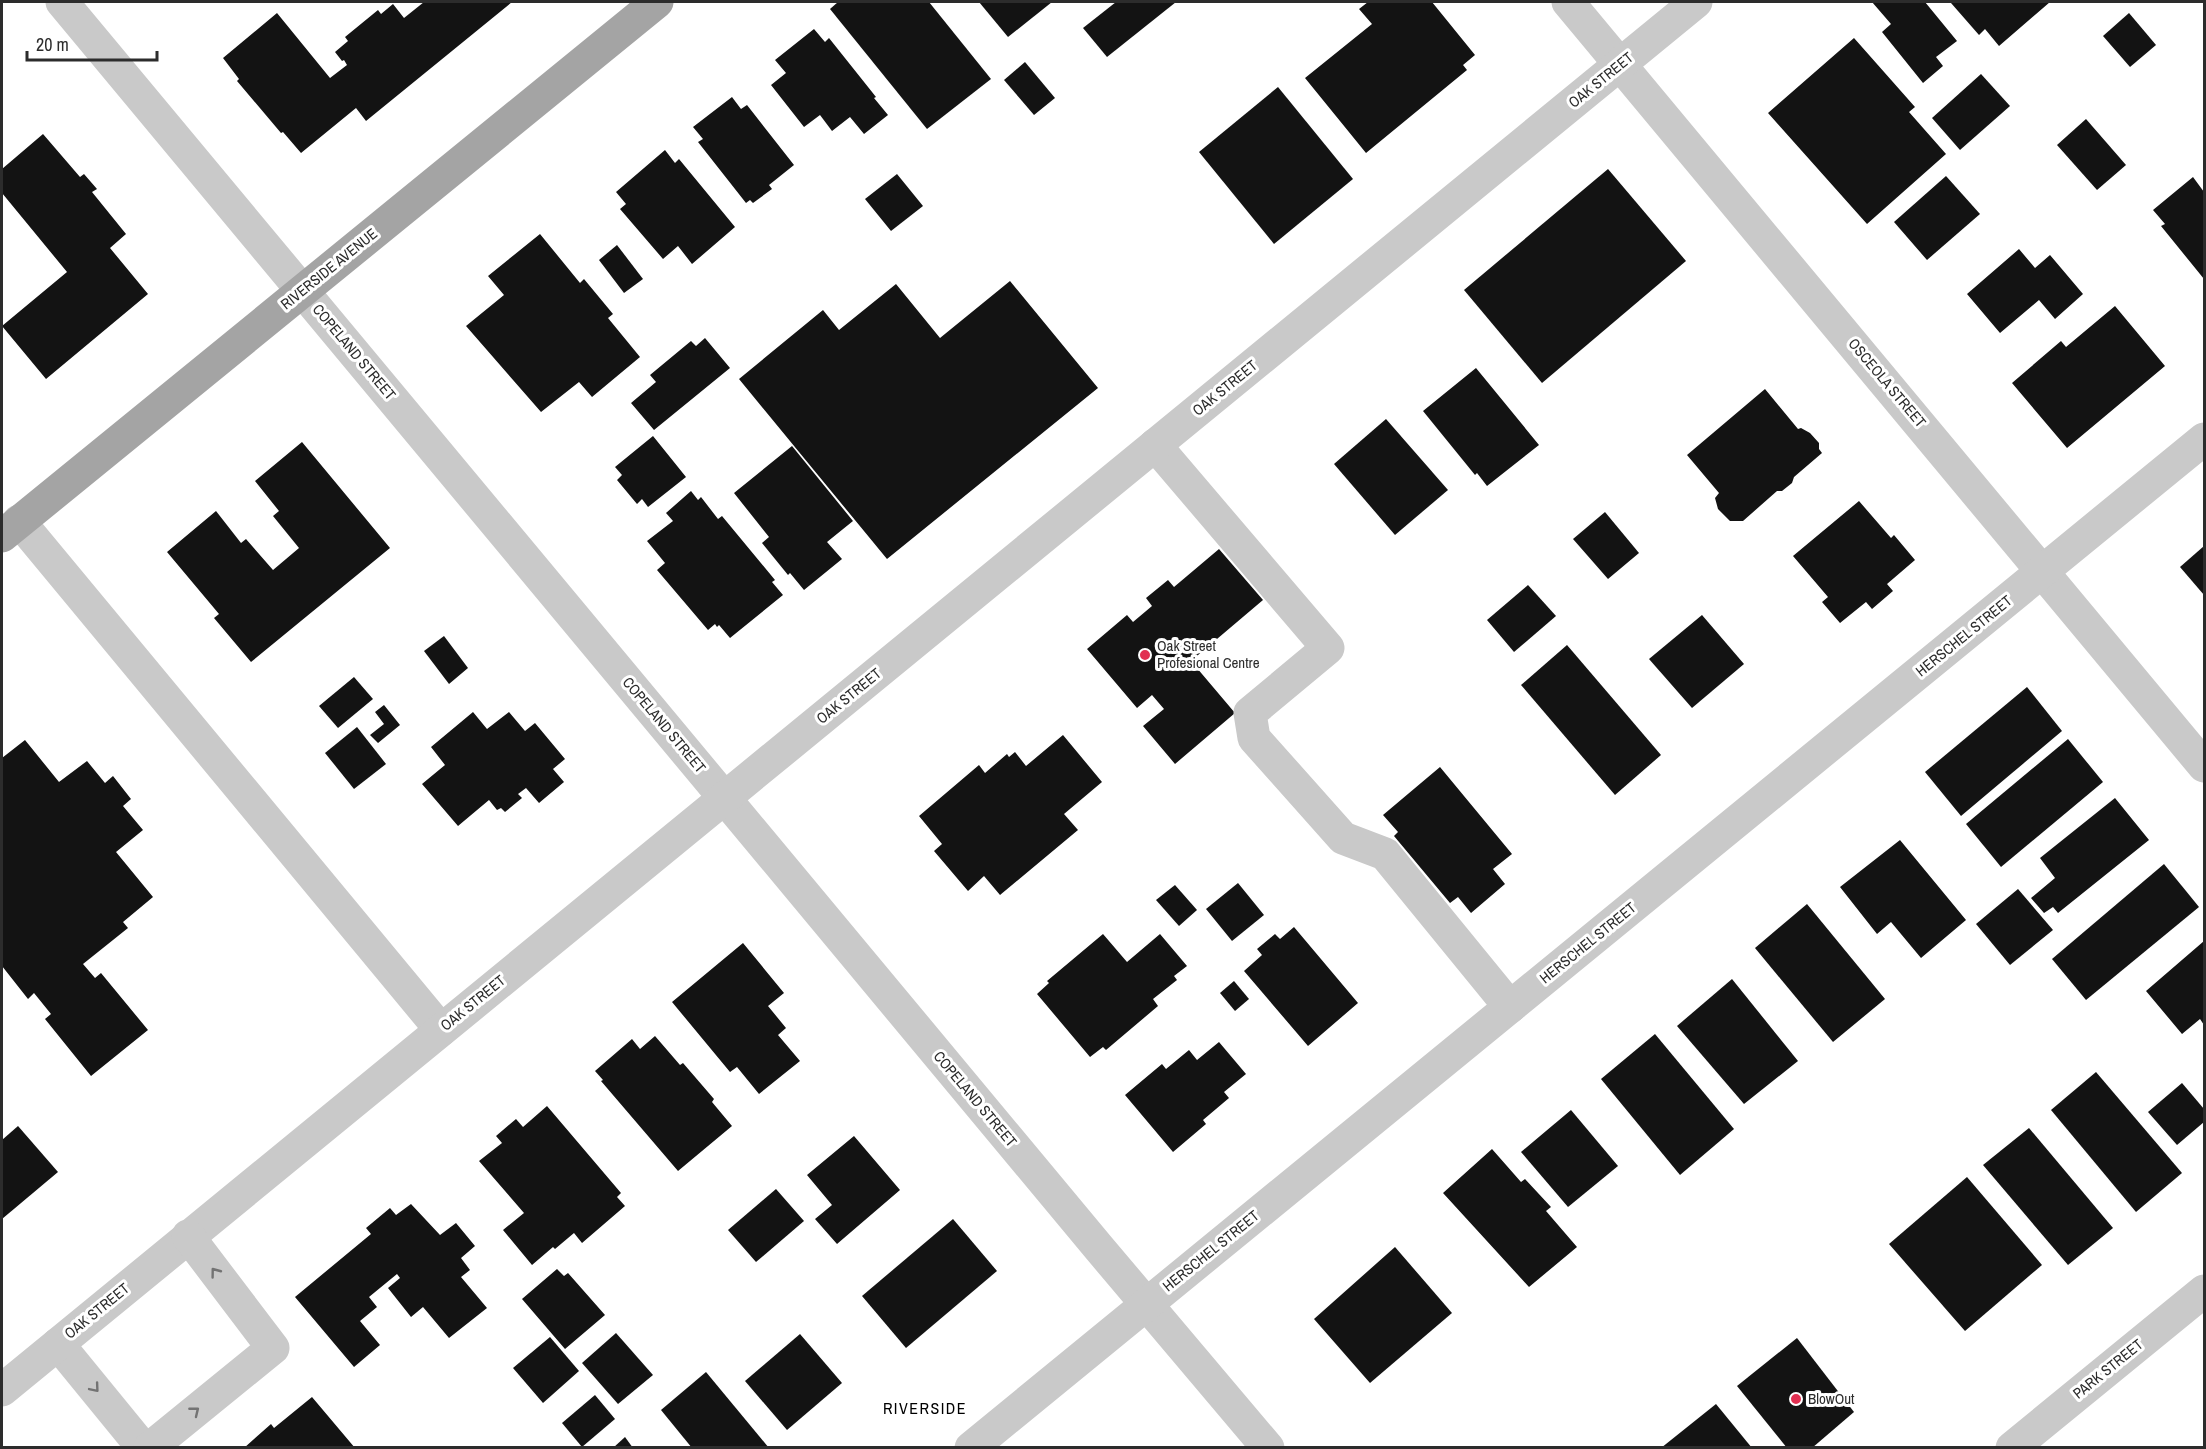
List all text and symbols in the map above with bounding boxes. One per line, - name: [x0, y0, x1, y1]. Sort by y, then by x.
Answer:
- scale bar: [27, 24, 158, 62]
- text: 20 m: [36, 32, 69, 57]
- street label: OAK STREET: [1564, 47, 1638, 112]
- street label: RIVERSIDE AVENUE: [276, 223, 381, 314]
- street label: COPELAND STREET: [308, 299, 401, 405]
- street label: OSCEOLA STREET: [1844, 334, 1931, 432]
- street label: OAK STREET: [1188, 355, 1262, 420]
- street label: HERSCHEL STREET: [1911, 590, 2017, 681]
- place label: Oak Street Profesional Centre: [1157, 635, 1260, 673]
- marker: Oak Street Profesional Centre: [1138, 648, 1152, 662]
- street label: OAK STREET: [812, 663, 886, 728]
- street label: COPELAND STREET: [618, 672, 711, 778]
- street label: HERSCHEL STREET: [1535, 897, 1641, 988]
- street label: OAK STREET: [436, 970, 510, 1035]
- street label: COPELAND STREET: [929, 1046, 1022, 1152]
- street label: HERSCHEL STREET: [1158, 1205, 1264, 1296]
- one-way arrow: [211, 1267, 222, 1278]
- street label: OAK STREET: [60, 1278, 134, 1343]
- street label: PARK STREET: [2068, 1334, 2148, 1403]
- one-way arrow: [88, 1381, 99, 1392]
- place label: BlowOut: [1808, 1388, 1855, 1409]
- marker: BlowOut: [1789, 1392, 1803, 1406]
- district label: RIVERSIDE: [883, 1397, 967, 1419]
- one-way arrow: [189, 1407, 200, 1418]

